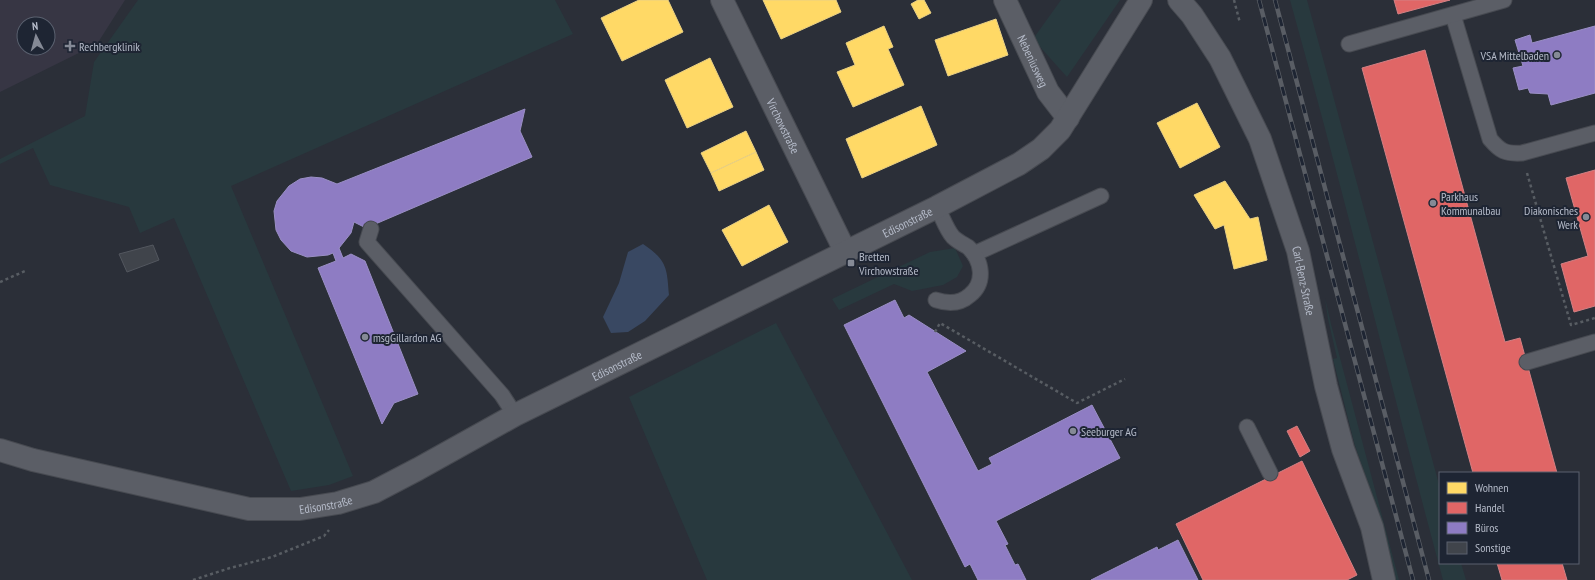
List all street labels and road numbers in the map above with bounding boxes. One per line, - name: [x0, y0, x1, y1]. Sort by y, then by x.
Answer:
- street label: Nebeniusweg: [1015, 32, 1052, 89]
- street label: Virchowstraße: [763, 95, 803, 156]
- street label: Edisonstraße: [880, 203, 935, 240]
- street label: Carl-Benz-Straße: [1289, 244, 1319, 317]
- street label: Edisonstraße: [589, 346, 644, 384]
- street label: Edisonstraße: [298, 492, 354, 517]

